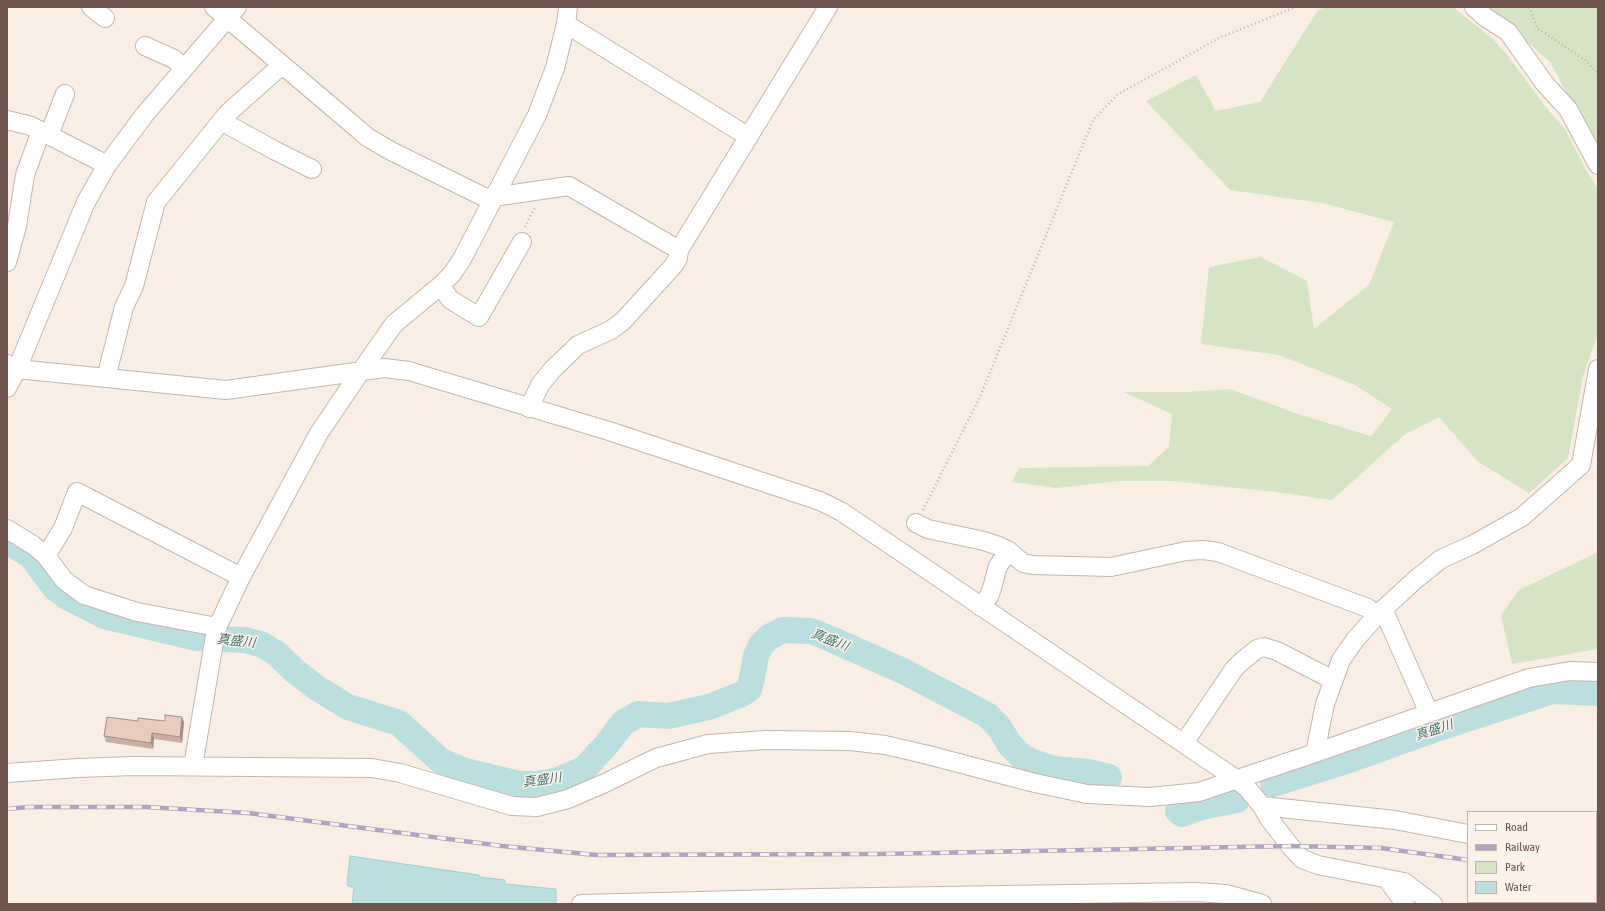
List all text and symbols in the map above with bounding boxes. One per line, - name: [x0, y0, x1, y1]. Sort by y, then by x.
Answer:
- water label: 真盛川: [809, 626, 851, 654]
- water label: 真盛川: [216, 631, 256, 651]
- water label: 真盛川: [1413, 717, 1455, 743]
- water label: 真盛川: [522, 770, 562, 790]
- legend: [1467, 811, 1597, 903]
- text: Road: [1505, 820, 1528, 834]
- text: Railway: [1505, 840, 1540, 854]
- text: Park: [1505, 860, 1525, 874]
- text: Water: [1505, 880, 1531, 894]

